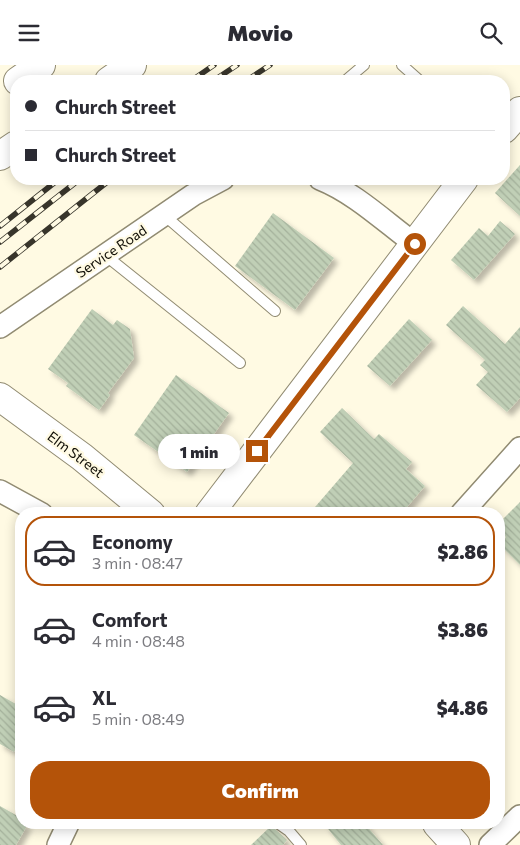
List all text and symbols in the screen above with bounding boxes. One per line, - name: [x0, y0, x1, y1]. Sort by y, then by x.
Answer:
- icon: menu: [15, 19, 43, 47]
- text: Movio: [227, 19, 293, 46]
- icon: search: [477, 19, 505, 47]
- text: Church Street: [55, 95, 176, 118]
- text: Church Street: [55, 143, 176, 166]
- street label: Service Road: [72, 221, 150, 281]
- route start: [404, 233, 426, 255]
- street label: Elm Street: [44, 427, 108, 481]
- callout: 1 min: [157, 433, 240, 469]
- route end: [246, 440, 268, 462]
- text: 1 min: [180, 442, 218, 461]
- icon: car: [32, 529, 77, 574]
- text: Economy: [92, 530, 173, 553]
- text: $2.86: [437, 540, 488, 563]
- text: 3 min · 08:47: [92, 553, 183, 572]
- icon: car: [32, 607, 77, 652]
- text: Comfort: [92, 608, 168, 631]
- text: $3.86: [437, 618, 488, 641]
- text: 4 min · 08:48: [92, 631, 185, 650]
- icon: car: [32, 685, 77, 730]
- text: XL: [92, 686, 117, 709]
- text: $4.86: [436, 696, 488, 719]
- text: 5 min · 08:49: [92, 709, 185, 728]
- button: Confirm: [30, 761, 490, 819]

